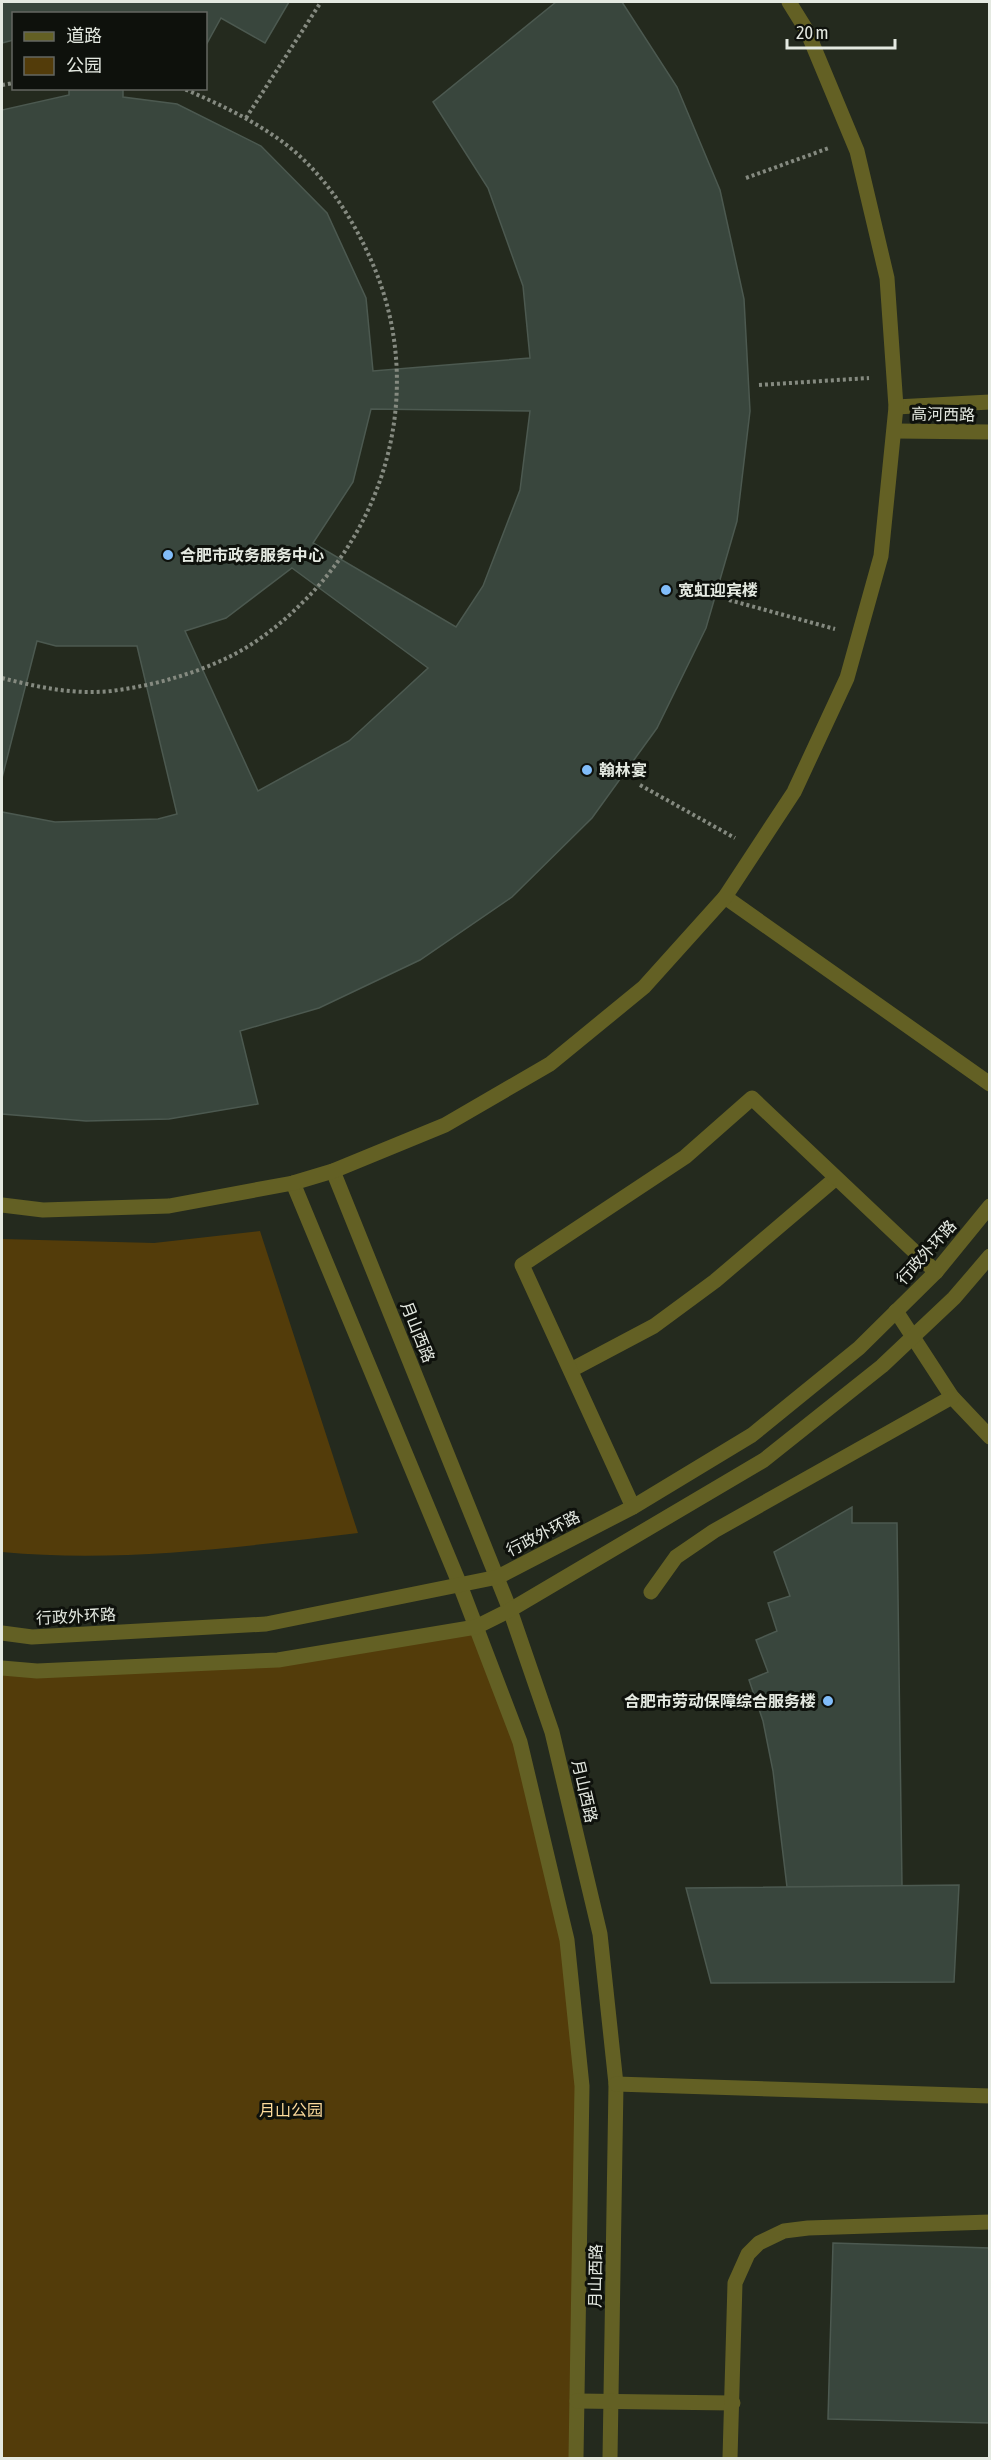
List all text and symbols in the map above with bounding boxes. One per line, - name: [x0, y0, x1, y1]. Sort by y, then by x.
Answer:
- legend: [12, 12, 207, 90]
- scale bar: [787, 12, 895, 50]
- text: 20 m: [796, 22, 828, 43]
- text: 道路: [66, 25, 102, 46]
- text: 公园: [66, 55, 102, 76]
- street label: 高河西路: [911, 404, 975, 424]
- place label: 合肥市政务服务中心: [180, 546, 324, 564]
- marker: 合肥市政务服务中心: [161, 548, 175, 562]
- place label: 宽虹迎宾楼: [678, 581, 758, 599]
- marker: 宽虹迎宾楼: [659, 583, 673, 597]
- place label: 翰林宴: [599, 761, 647, 779]
- marker: 翰林宴: [580, 763, 594, 777]
- street label: 行政外环路: [893, 1216, 959, 1288]
- street label: 月山西路: [398, 1299, 438, 1365]
- street label: 行政外环路: [503, 1507, 583, 1559]
- street label: 行政外环路: [36, 1605, 116, 1627]
- place label: 合肥市劳动保障综合服务楼: [624, 1692, 816, 1710]
- marker: 合肥市劳动保障综合服务楼: [821, 1694, 835, 1708]
- street label: 月山西路: [569, 1758, 601, 1824]
- park label: 月山公园: [259, 2101, 323, 2119]
- street label: 月山西路: [585, 2244, 605, 2308]

